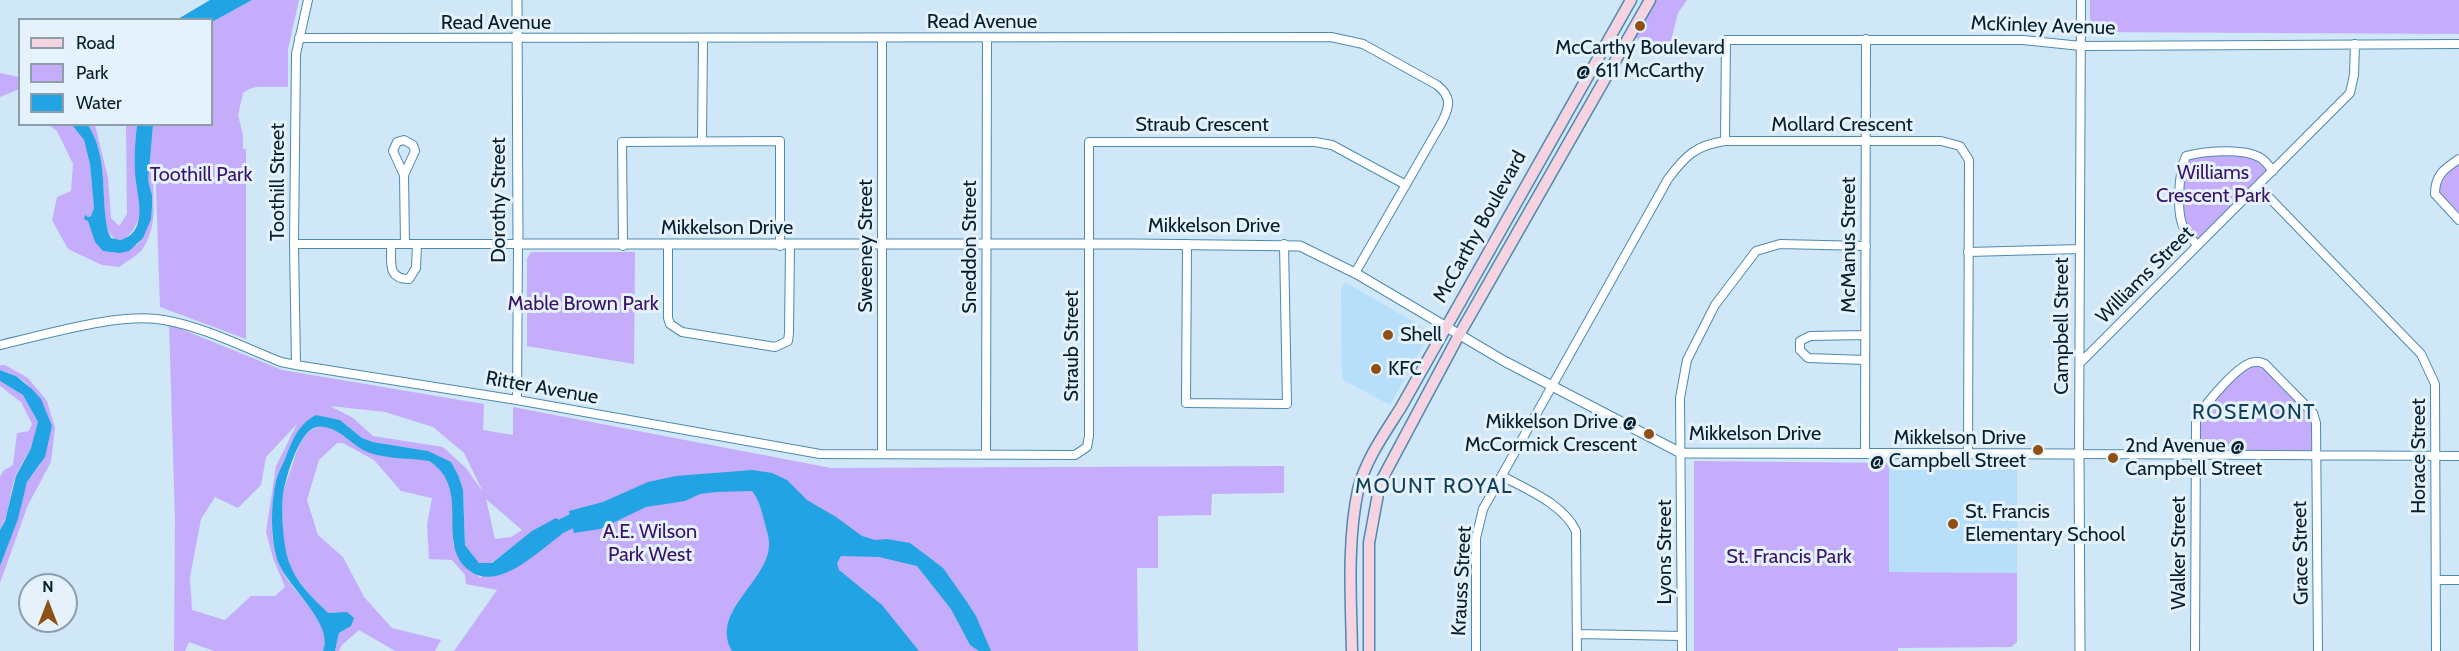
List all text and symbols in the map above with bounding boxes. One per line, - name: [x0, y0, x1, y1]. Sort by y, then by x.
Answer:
- street label: Read Avenue: [927, 10, 1037, 34]
- street label: Read Avenue: [441, 11, 551, 35]
- street label: McKinley Avenue: [1970, 11, 2116, 41]
- legend: [18, 18, 213, 126]
- marker: McCarthy Boulevard @ 611 McCarthy: [1633, 19, 1647, 33]
- text: Road: [76, 32, 115, 54]
- place label: McCarthy Boulevard @ 611 McCarthy: [1555, 36, 1725, 83]
- text: Park: [76, 62, 108, 84]
- text: Water: [76, 92, 122, 114]
- street label: Straub Crescent: [1135, 113, 1269, 137]
- street label: Mollard Crescent: [1771, 113, 1913, 137]
- street label: Toothill Street: [266, 123, 290, 241]
- street label: Dorothy Street: [487, 137, 511, 263]
- street label: McCarthy Boulevard: [1428, 147, 1532, 307]
- park label: Williams Crescent Park: [2156, 161, 2270, 208]
- park label: Toothill Park: [150, 163, 252, 187]
- street label: McManus Street: [1837, 177, 1861, 313]
- street label: Sweeney Street: [854, 179, 878, 313]
- street label: Sneddon Street: [958, 180, 982, 314]
- street label: Mikkelson Drive: [1148, 214, 1280, 238]
- street label: Mikkelson Drive: [661, 216, 793, 240]
- street label: Williams Street: [2091, 221, 2199, 329]
- street label: Campbell Street: [2050, 257, 2074, 395]
- street label: Straub Street: [1060, 290, 1084, 402]
- park label: Mable Brown Park: [507, 292, 659, 316]
- place label: Shell: [1400, 323, 1442, 347]
- marker: Shell: [1381, 328, 1395, 342]
- place label: KFC: [1388, 357, 1422, 381]
- marker: KFC: [1369, 362, 1383, 376]
- street label: Ritter Avenue: [484, 366, 600, 410]
- street label: Horace Street: [2407, 398, 2431, 514]
- district label: ROSEMONT: [2192, 400, 2316, 426]
- place label: Mikkelson Drive @ McCormick Crescent: [1465, 410, 1637, 457]
- street label: Mikkelson Drive: [1689, 422, 1821, 446]
- place label: Mikkelson Drive @ Campbell Street: [1870, 426, 2026, 473]
- marker: Mikkelson Drive @ McCormick Crescent: [1642, 427, 1656, 441]
- place label: 2nd Avenue @ Campbell Street: [2125, 434, 2262, 481]
- marker: Mikkelson Drive @ Campbell Street: [2031, 443, 2045, 457]
- marker: 2nd Avenue @ Campbell Street: [2106, 451, 2120, 465]
- district label: MOUNT ROYAL: [1355, 474, 1513, 500]
- street label: Walker Street: [2167, 496, 2191, 610]
- street label: Lyons Street: [1653, 500, 1677, 604]
- place label: St. Francis Elementary School: [1965, 500, 2125, 547]
- street label: Grace Street: [2288, 501, 2314, 605]
- marker: St. Francis Elementary School: [1946, 517, 1960, 531]
- park label: A.E. Wilson Park West: [603, 520, 697, 567]
- street label: Krauss Street: [1447, 525, 1477, 637]
- park label: St. Francis Park: [1726, 545, 1852, 569]
- north arrow: [18, 573, 78, 633]
- text: N: [42, 577, 54, 596]

